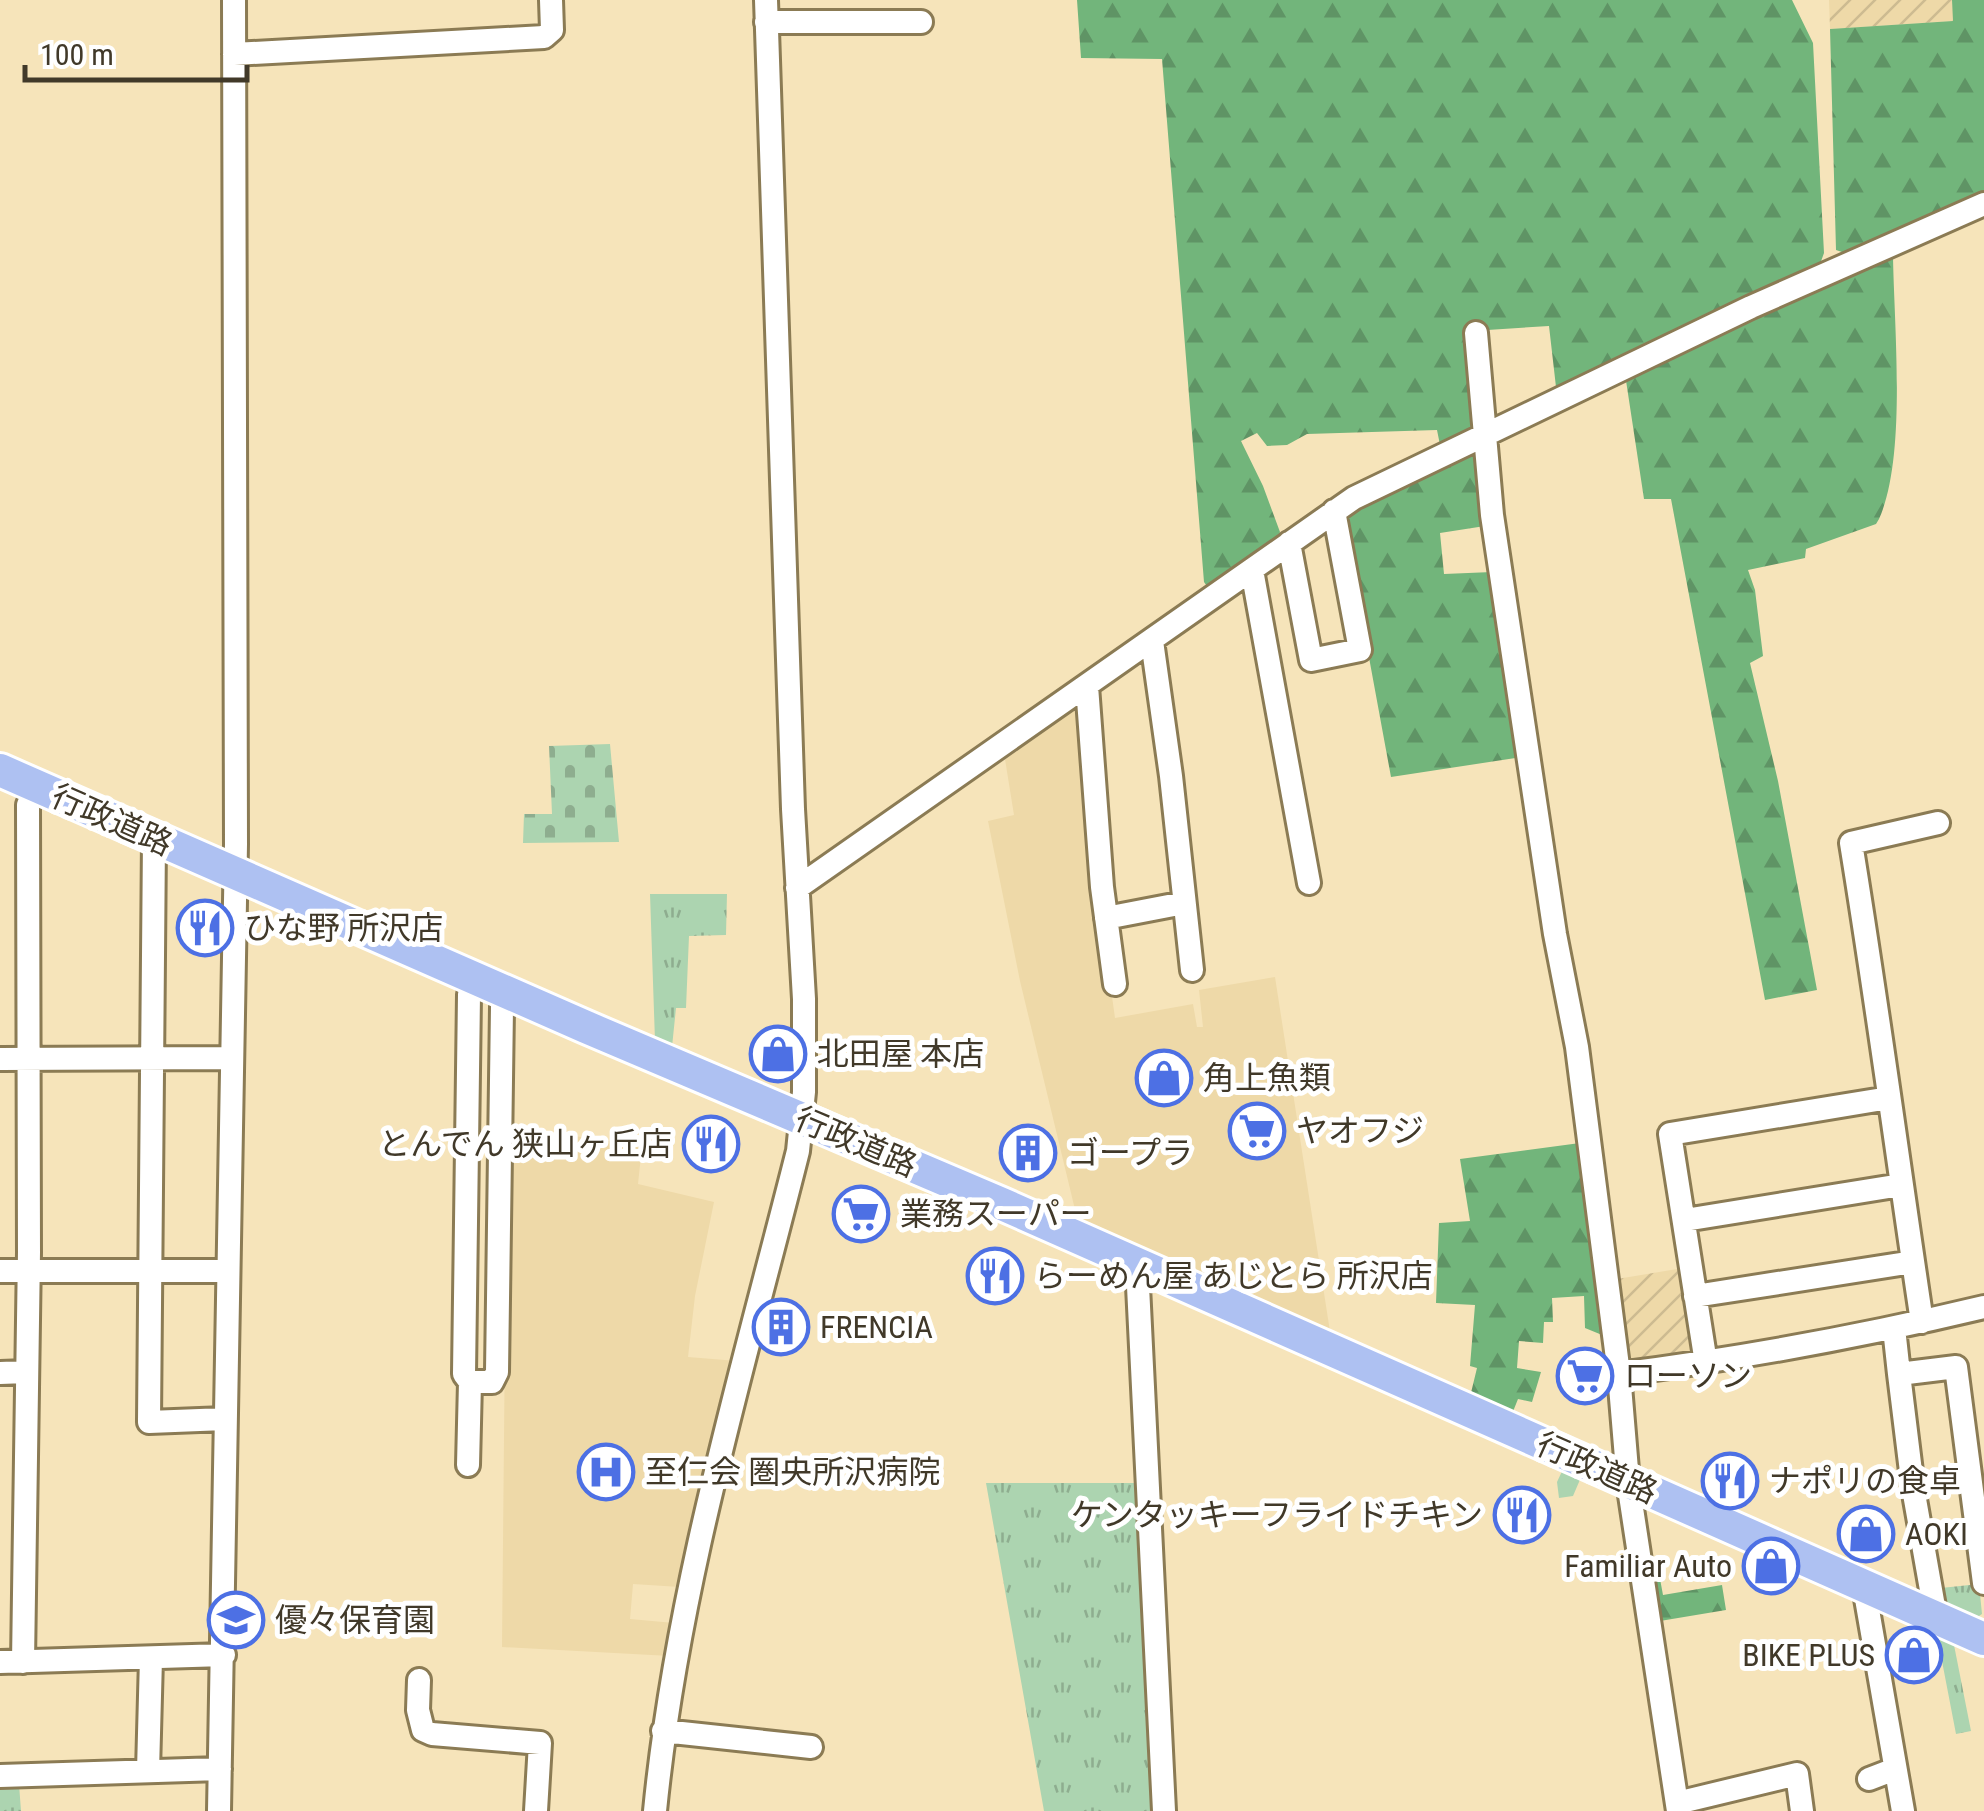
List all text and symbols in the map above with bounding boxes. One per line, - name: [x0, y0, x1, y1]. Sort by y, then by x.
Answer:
- scale bar: [25, 20, 248, 82]
- text: 100 m: [40, 37, 114, 72]
- street label: 行政道路: [46, 777, 178, 863]
- restaurant icon: ひな野 所沢店: [175, 898, 235, 958]
- place label: ひな野 所沢店: [244, 909, 443, 947]
- shop icon: 北田屋 本店: [748, 1024, 808, 1084]
- place label: 北田屋 本店: [817, 1035, 984, 1073]
- shop icon: 角上魚類: [1134, 1048, 1194, 1108]
- place label: 角上魚類: [1203, 1059, 1331, 1097]
- street label: 行政道路: [790, 1100, 922, 1184]
- supermarket icon: ヤオフジ: [1227, 1101, 1287, 1161]
- place label: ヤオフジ: [1296, 1112, 1424, 1150]
- restaurant icon: とんでん 狭山ヶ丘店: [681, 1114, 741, 1174]
- building icon: ゴープラ: [998, 1123, 1058, 1183]
- place label: とんでん 狭山ヶ丘店: [378, 1125, 672, 1163]
- place label: ゴープラ: [1067, 1134, 1193, 1172]
- supermarket icon: 業務スーパー: [831, 1184, 891, 1244]
- place label: 業務スーパー: [900, 1195, 1092, 1233]
- restaurant icon: らーめん屋 あじとら 所沢店: [965, 1246, 1025, 1306]
- place label: らーめん屋 あじとら 所沢店: [1034, 1257, 1433, 1295]
- building icon: FRENCIA: [751, 1297, 811, 1357]
- place label: FRENCIA: [820, 1308, 933, 1346]
- supermarket icon: ローソン: [1555, 1346, 1615, 1406]
- place label: ローソン: [1624, 1357, 1752, 1395]
- street label: 行政道路: [1531, 1425, 1663, 1511]
- hospital icon: 至仁会 圏央所沢病院: [576, 1442, 636, 1502]
- restaurant icon: ナポリの食卓: [1700, 1451, 1760, 1511]
- place label: 至仁会 圏央所沢病院: [645, 1453, 940, 1491]
- place label: ナポリの食卓: [1769, 1462, 1961, 1500]
- restaurant icon: ケンタッキーフライドチキン: [1492, 1485, 1552, 1545]
- place label: ケンタッキーフライドチキン: [1071, 1496, 1483, 1534]
- shop icon: AOKI: [1836, 1504, 1896, 1564]
- place label: AOKI: [1905, 1515, 1968, 1553]
- shop icon: Familiar Auto: [1741, 1536, 1801, 1596]
- place label: Familiar Auto: [1564, 1547, 1732, 1585]
- school or university icon: 優々保育園: [206, 1590, 266, 1650]
- place label: 優々保育園: [275, 1601, 435, 1639]
- shop icon: BIKE PLUS: [1884, 1625, 1944, 1685]
- place label: BIKE PLUS: [1742, 1636, 1875, 1674]

